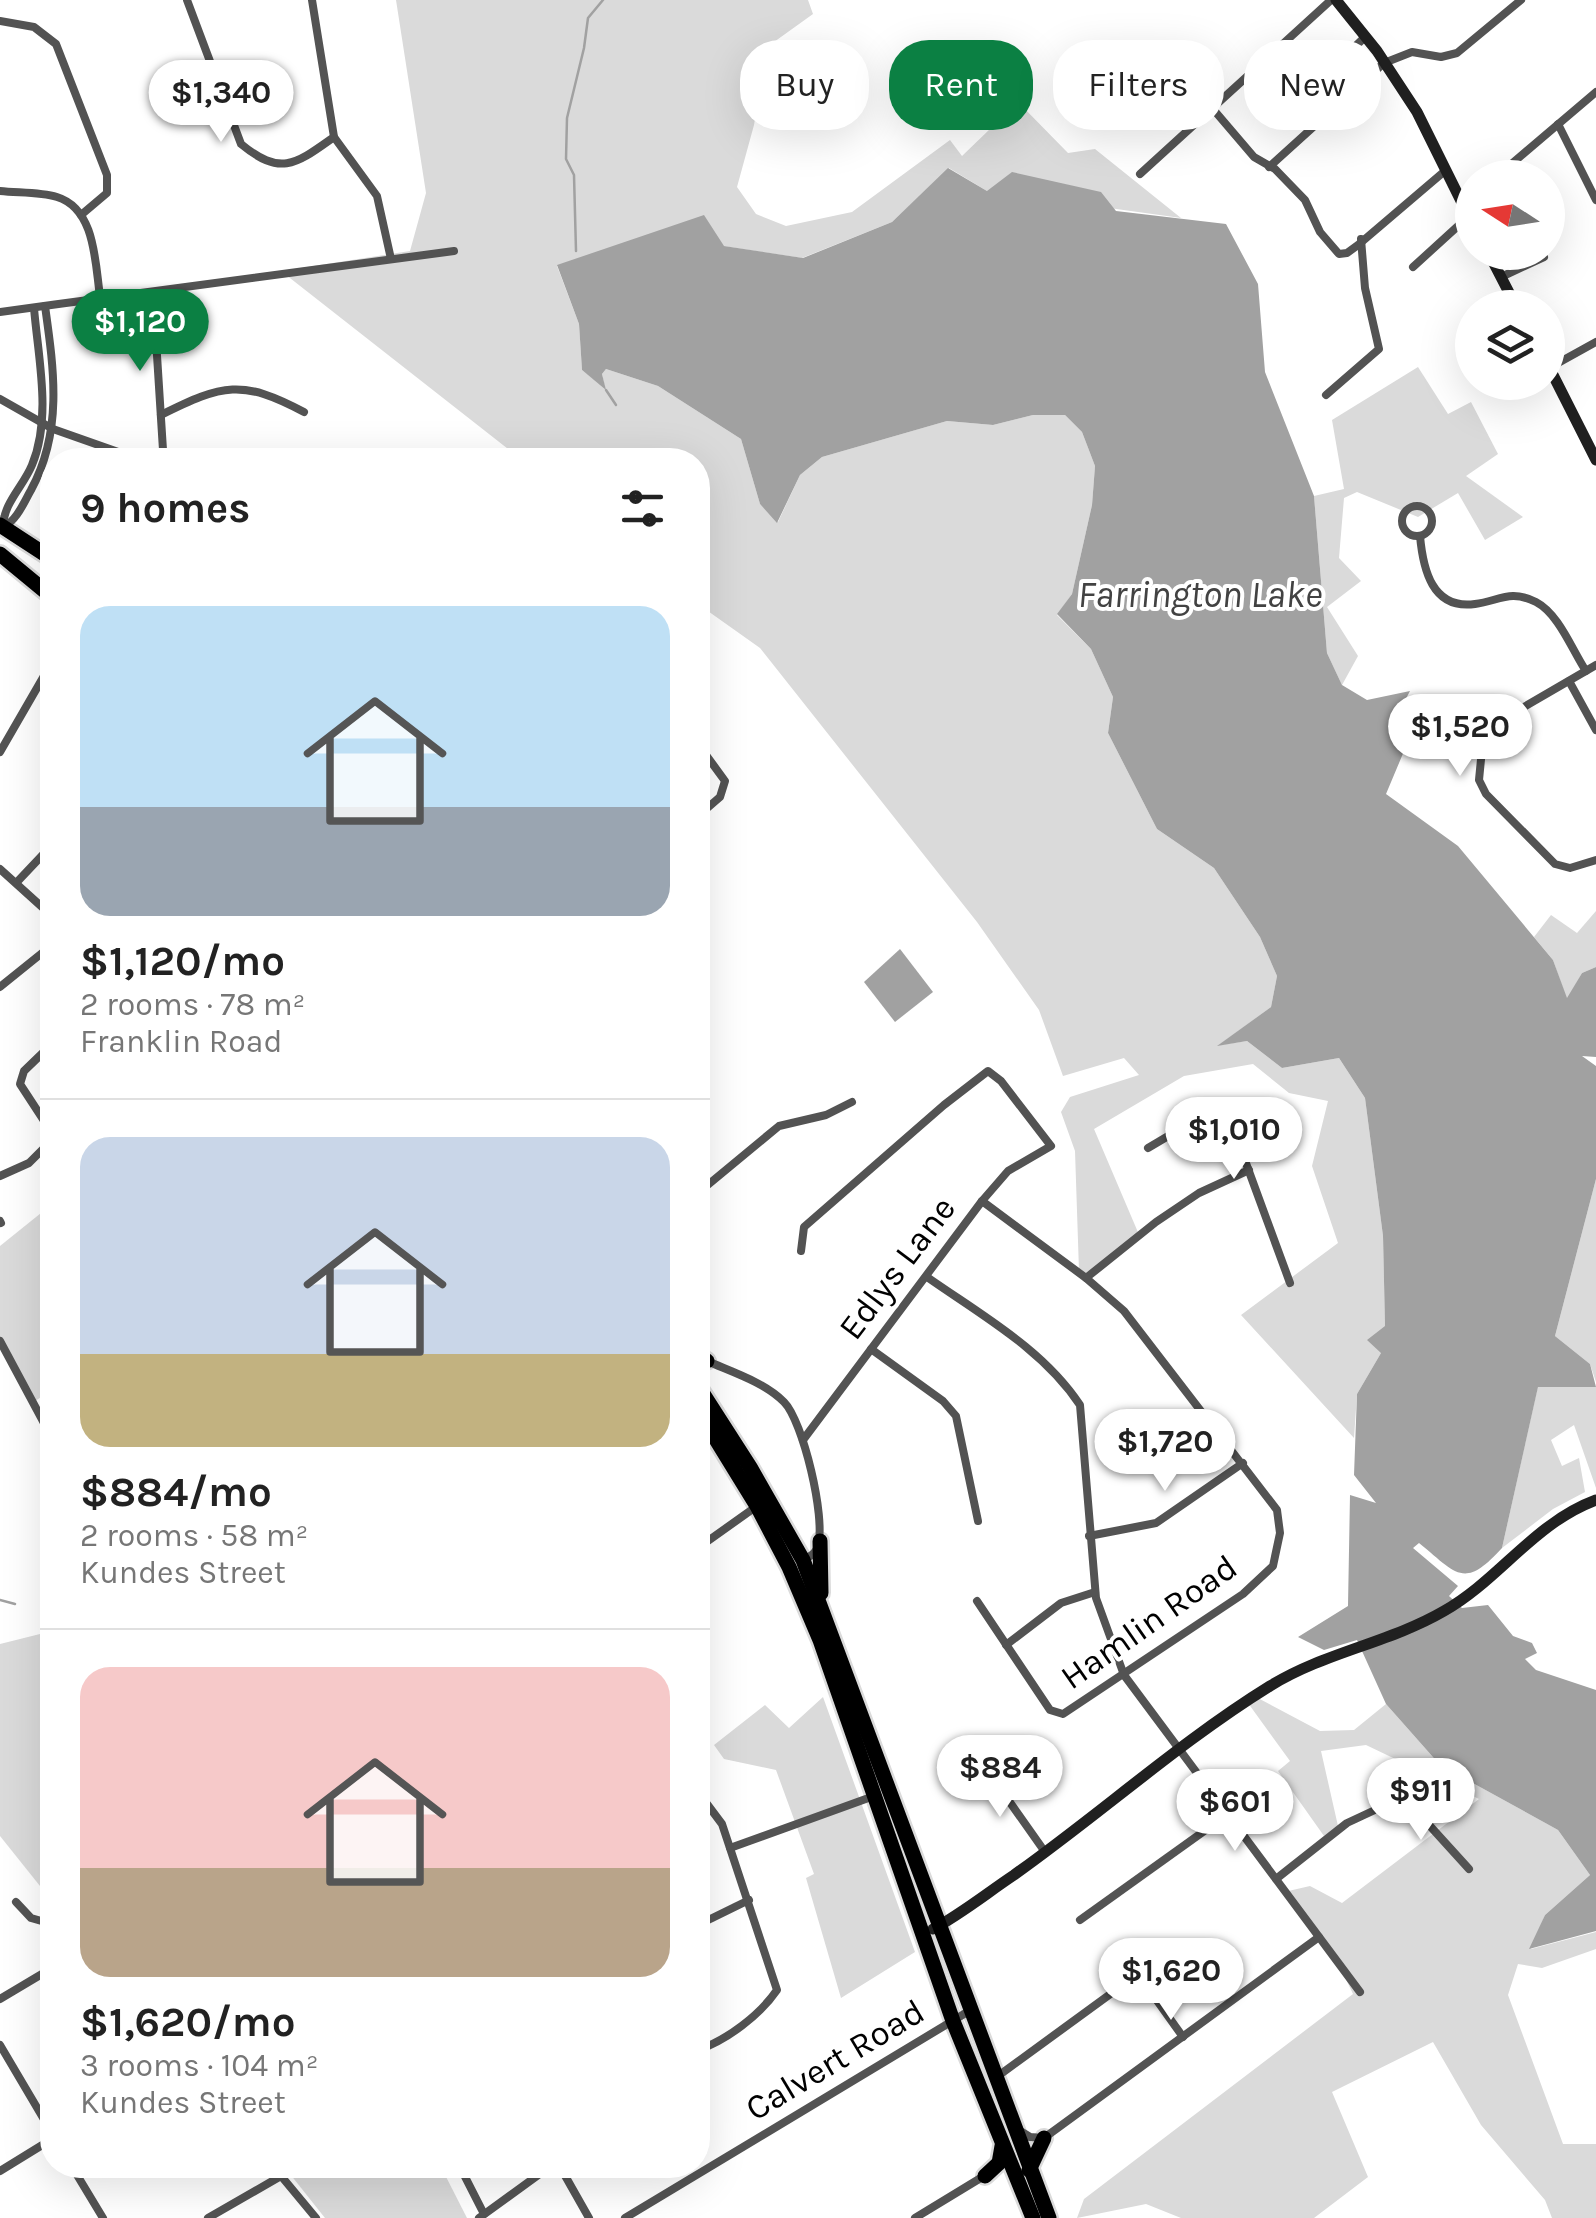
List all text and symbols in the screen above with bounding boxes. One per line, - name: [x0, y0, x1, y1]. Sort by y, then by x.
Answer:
- chip: Buy: [740, 40, 869, 130]
- chip: Rent: [889, 40, 1033, 130]
- chip: Filters: [1053, 40, 1224, 130]
- chip: New: [1244, 40, 1381, 130]
- pin: $1,340: [140, 60, 302, 145]
- text: $1,340: [171, 74, 271, 111]
- north arrow: [1455, 160, 1565, 270]
- map controls: [1455, 160, 1565, 400]
- pin: $1,120: [59, 289, 221, 374]
- button: layers: [1455, 290, 1565, 400]
- text: $1,120: [94, 303, 186, 340]
- icon: filters: [615, 481, 670, 536]
- text: 9 homes: [80, 483, 250, 533]
- water label: Farrington Lake: [1078, 572, 1322, 617]
- icon: home: [285, 671, 465, 851]
- pin: $1,520: [1379, 694, 1541, 779]
- text: $1,520: [1410, 708, 1510, 745]
- text: $1,120/mo: [80, 936, 285, 986]
- text: 2 rooms · 78 m²: [80, 986, 305, 1023]
- text: Franklin Road: [80, 1023, 282, 1060]
- pin: $1,010: [1153, 1097, 1315, 1182]
- text: $1,010: [1187, 1111, 1281, 1148]
- street label: Edlys Lane: [830, 1189, 964, 1347]
- icon: home: [285, 1202, 465, 1382]
- pin: $1,720: [1084, 1409, 1246, 1494]
- text: $1,720: [1116, 1423, 1214, 1460]
- text: $884/mo: [80, 1467, 272, 1517]
- text: 2 rooms · 58 m²: [80, 1517, 308, 1554]
- street label: Hamlin Road: [1053, 1546, 1245, 1698]
- text: Kundes Street: [80, 1554, 286, 1591]
- icon: home: [285, 1732, 465, 1912]
- pin: $884: [941, 1735, 1059, 1820]
- text: $884: [959, 1749, 1041, 1786]
- pin: $911: [1362, 1758, 1480, 1843]
- pin: $601: [1176, 1769, 1294, 1854]
- text: $911: [1389, 1772, 1453, 1809]
- text: $601: [1198, 1783, 1272, 1820]
- pin: $1,620: [1090, 1938, 1252, 2023]
- text: $1,620: [1121, 1952, 1221, 1989]
- street label: Calvert Road: [738, 1991, 932, 2129]
- text: $1,620/mo: [80, 1997, 295, 2047]
- text: 3 rooms · 104 m²: [80, 2047, 319, 2084]
- text: Kundes Street: [80, 2084, 286, 2121]

